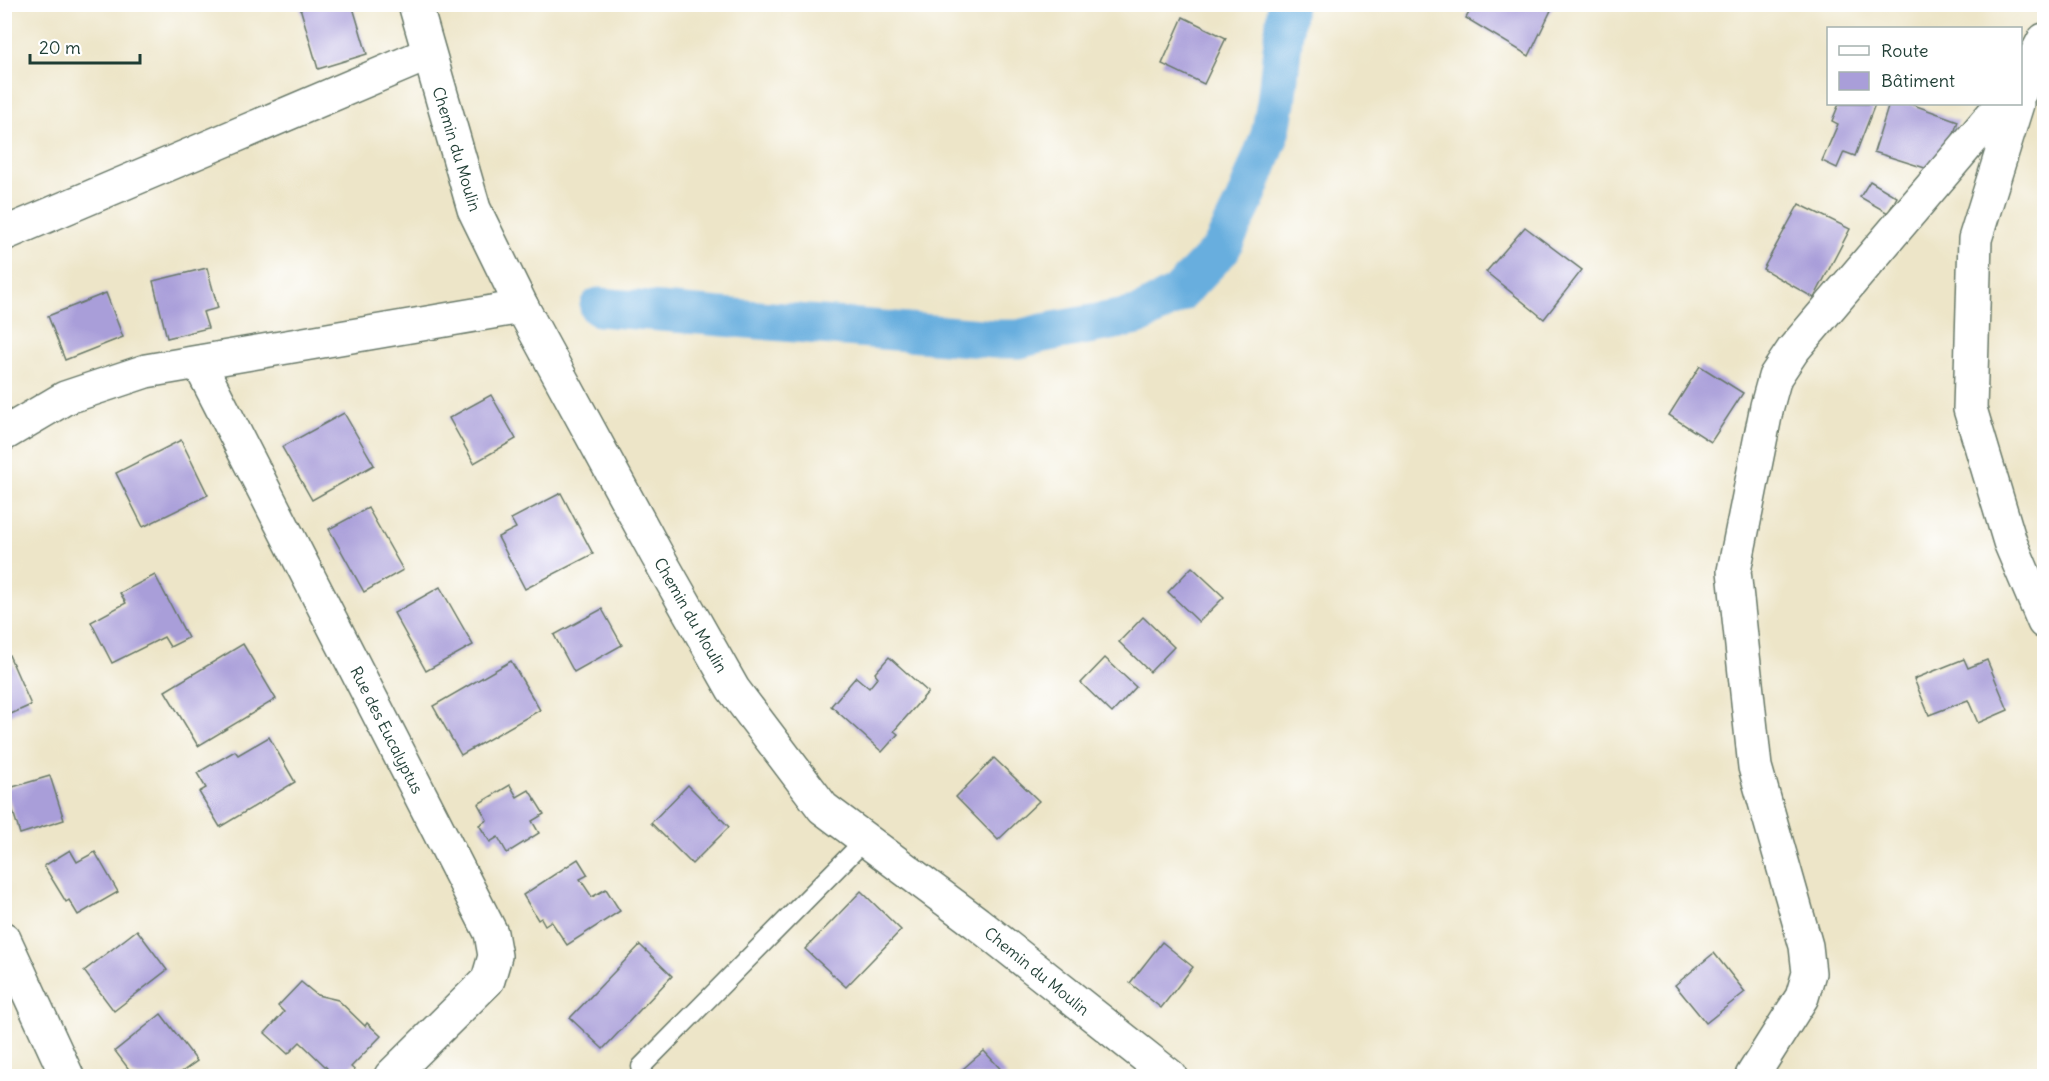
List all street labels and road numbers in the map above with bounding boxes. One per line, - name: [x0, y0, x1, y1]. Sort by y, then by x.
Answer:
- street label: Chemin du Moulin: [429, 84, 485, 214]
- street label: Chemin du Moulin: [650, 554, 732, 676]
- street label: Rue des Eucalyptus: [346, 663, 428, 797]
- street label: Chemin du Moulin: [980, 923, 1094, 1019]

